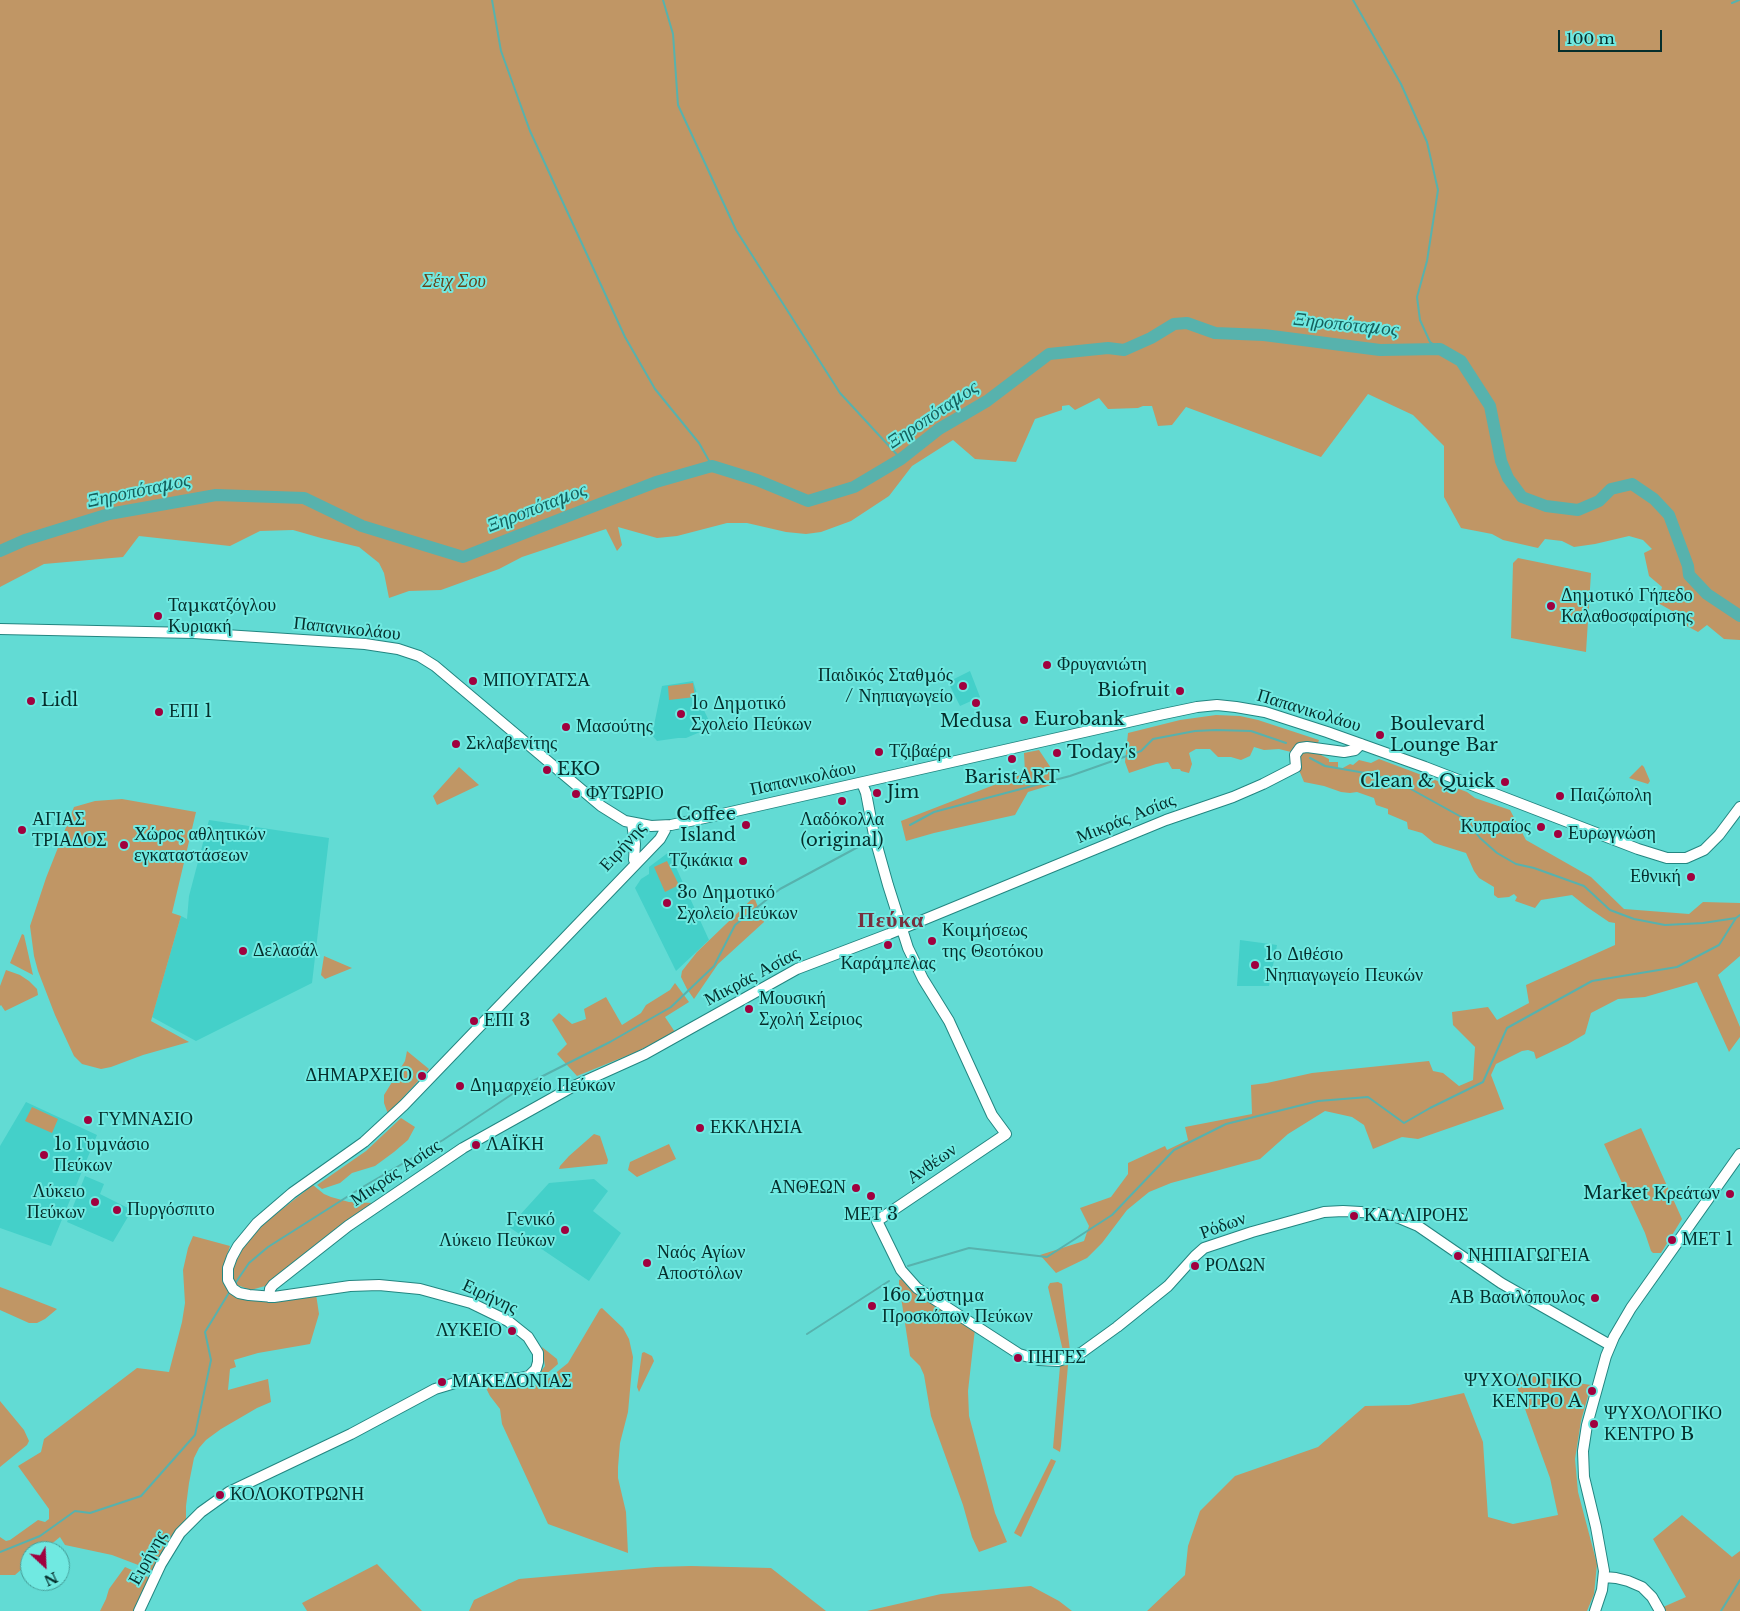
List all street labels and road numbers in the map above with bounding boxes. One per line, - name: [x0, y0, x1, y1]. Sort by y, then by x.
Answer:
- street label: Παπανικολάου: [292, 613, 402, 645]
- street label: Παπανικολάου: [1254, 685, 1364, 737]
- street label: Παπανικολάου: [748, 757, 858, 801]
- street label: Μικράς Ασίας: [1073, 789, 1179, 849]
- street label: Ειρήνης: [595, 818, 651, 876]
- street label: Μικράς Ασίας: [701, 943, 803, 1011]
- street label: Μικράς Ασίας: [347, 1135, 445, 1211]
- street label: Ανθέων: [903, 1139, 961, 1189]
- street label: Ρόδων: [1197, 1208, 1249, 1244]
- street label: Ειρήνης: [459, 1275, 521, 1319]
- street label: Ειρήνης: [124, 1527, 172, 1589]

